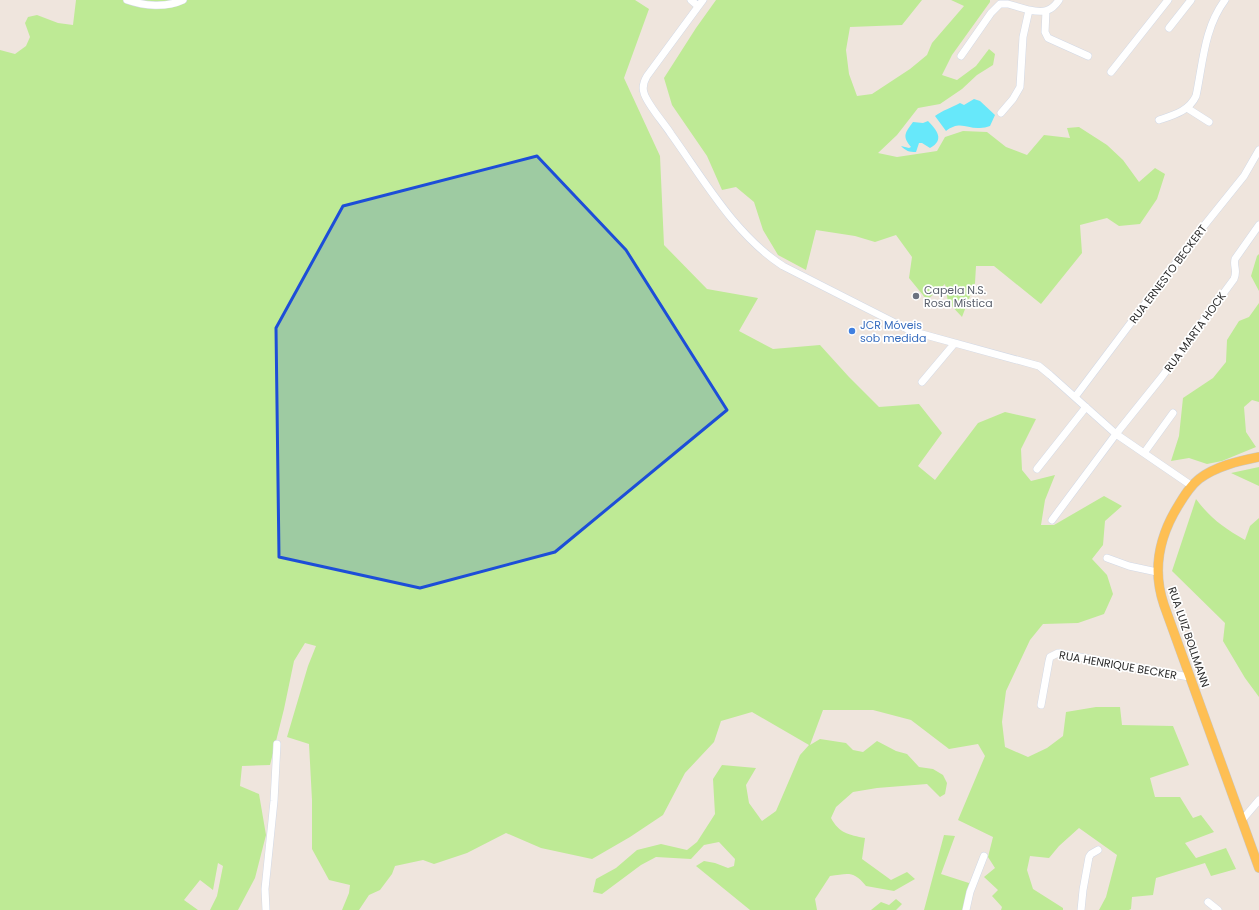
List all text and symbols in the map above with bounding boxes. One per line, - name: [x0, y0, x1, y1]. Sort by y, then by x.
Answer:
- street label: RUA ERNESTO BECKERT: [1126, 221, 1210, 327]
- place label: Capela N.S. Rosa Mística: [924, 282, 993, 311]
- street label: RUA MARTA HOCK: [1160, 288, 1230, 375]
- marker: Capela N.S. Rosa Mística: [911, 291, 921, 301]
- place label: JCR Móveis sob medida: [860, 317, 926, 346]
- marker: JCR Móveis sob medida: [847, 326, 857, 336]
- street label: RUA LUIZ BOLLMANN: [1164, 585, 1214, 689]
- street label: RUA HENRIQUE BECKER: [1058, 647, 1178, 683]

